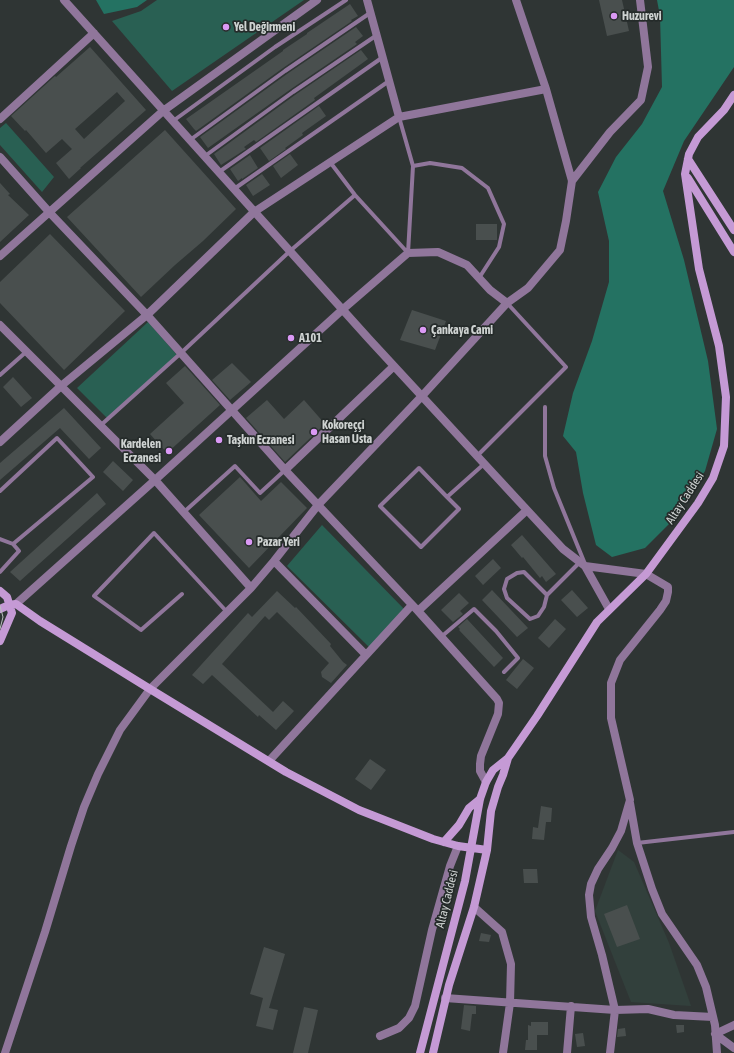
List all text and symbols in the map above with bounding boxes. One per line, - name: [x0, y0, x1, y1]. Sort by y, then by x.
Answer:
- place label: Huzurevi: [622, 9, 661, 23]
- marker: Huzurevi: [609, 11, 619, 21]
- place label: Yel Değirmeni: [234, 20, 295, 34]
- marker: Yel Değirmeni: [221, 22, 231, 32]
- place label: Çankaya Cami: [431, 323, 493, 337]
- marker: Çankaya Cami: [418, 325, 428, 335]
- place label: A101: [299, 331, 322, 345]
- marker: A101: [286, 333, 296, 343]
- place label: Kokoreççi Hasan Usta: [322, 418, 372, 446]
- marker: Kokoreççi Hasan Usta: [309, 427, 319, 437]
- place label: Taşkın Eczanesi: [227, 433, 294, 447]
- marker: Taşkın Eczanesi: [214, 435, 224, 445]
- place label: Kardelen Eczanesi: [121, 437, 161, 465]
- marker: Kardelen Eczanesi: [164, 446, 174, 456]
- street label: Altay Caddesi: [663, 469, 707, 527]
- place label: Pazar Yeri: [257, 535, 300, 549]
- marker: Pazar Yeri: [244, 537, 254, 547]
- street label: Altay Caddesi: [433, 868, 461, 930]

